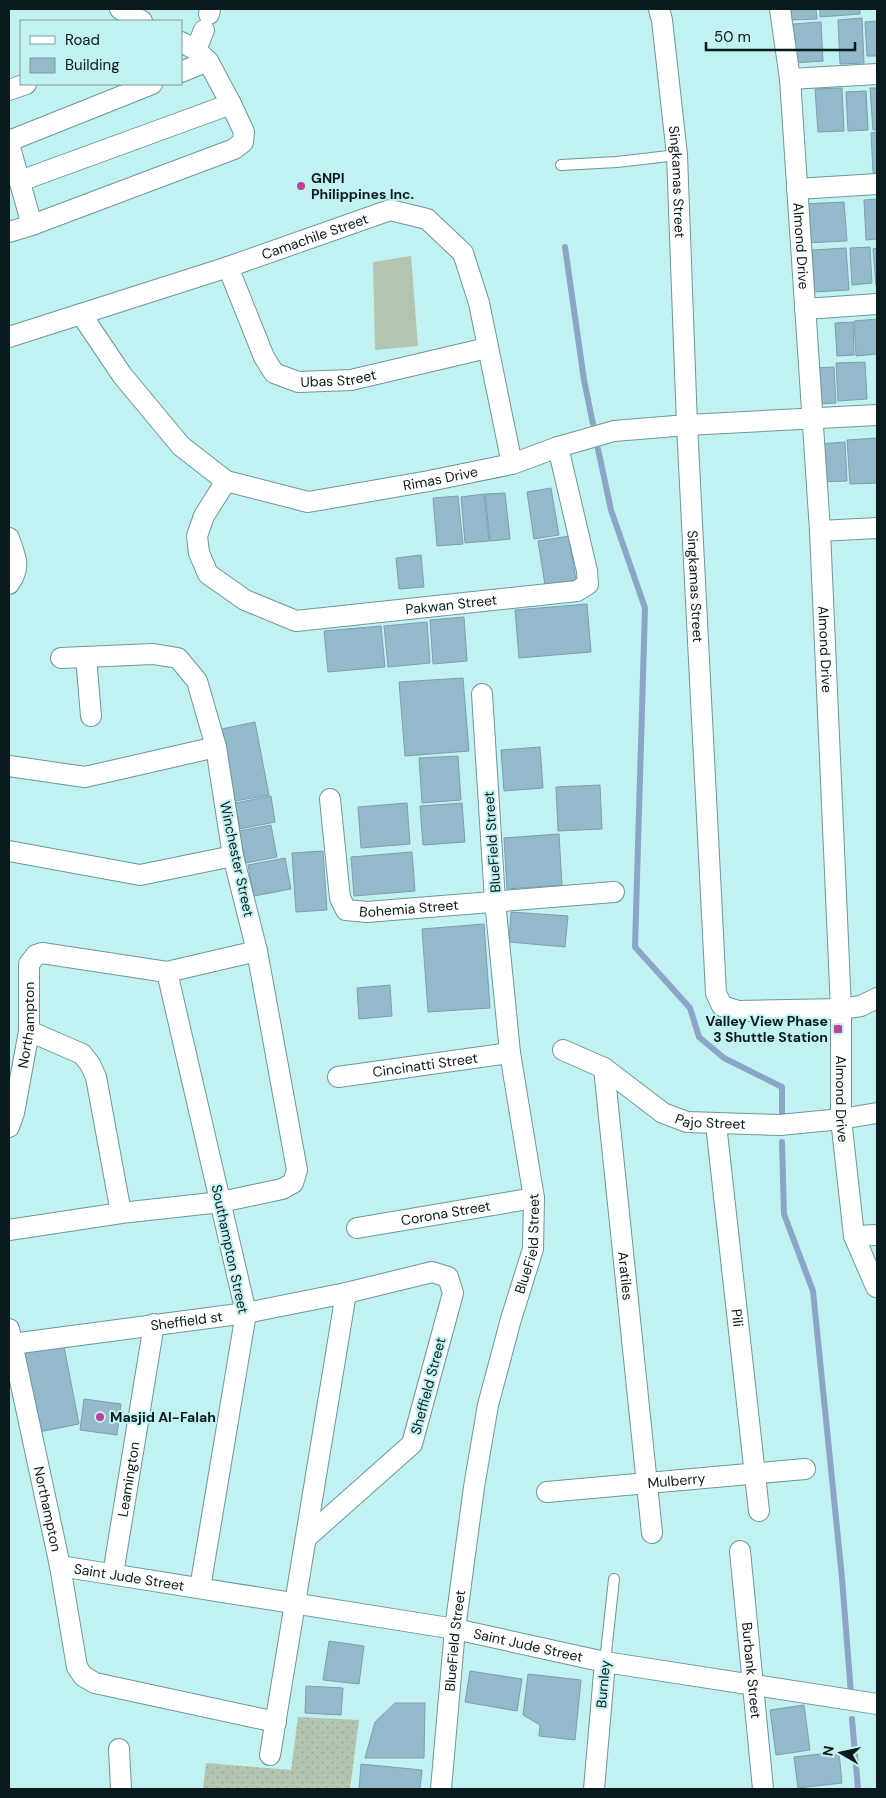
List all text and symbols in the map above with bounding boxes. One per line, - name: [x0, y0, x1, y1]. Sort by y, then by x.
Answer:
- legend: [20, 20, 182, 85]
- scale bar: [706, 20, 855, 52]
- text: 50 m: [714, 27, 751, 47]
- text: Road: [65, 30, 100, 50]
- text: Building: [65, 55, 120, 75]
- street label: Singkamas Street: [665, 125, 689, 238]
- place label: GNPI Philippines Inc.: [311, 169, 414, 203]
- marker: GNPI Philippines Inc.: [295, 180, 307, 192]
- street label: Almond Drive: [789, 202, 813, 290]
- street label: Camachile Street: [259, 209, 371, 263]
- street label: Ubas Street: [300, 365, 378, 391]
- street label: Rimas Drive: [402, 462, 479, 494]
- street label: Singkamas Street: [683, 530, 707, 643]
- street label: Pakwan Street: [405, 591, 498, 618]
- street label: Almond Drive: [814, 605, 836, 693]
- street label: BlueField Street: [479, 791, 505, 893]
- street label: Winchester Street: [216, 800, 258, 918]
- street label: Bohemia Street: [358, 896, 459, 921]
- street label: Northampton: [13, 982, 38, 1070]
- place label: Valley View Phase 3 Shuttle Station: [706, 1012, 828, 1046]
- marker: Valley View Phase 3 Shuttle Station: [832, 1023, 844, 1035]
- street label: Cincinatti Street: [371, 1049, 479, 1081]
- street label: Almond Drive: [832, 1055, 853, 1143]
- street label: Pajo Street: [673, 1109, 746, 1133]
- street label: Southampton Street: [208, 1183, 252, 1315]
- street label: BlueField Street: [511, 1192, 543, 1296]
- street label: Corona Street: [400, 1197, 492, 1229]
- street label: Aratiles: [614, 1251, 637, 1301]
- street label: Sheffield st: [149, 1307, 224, 1335]
- street label: Pili: [728, 1308, 747, 1328]
- street label: Sheffield Street: [406, 1335, 450, 1437]
- place label: Masjid Al-Falah: [110, 1408, 216, 1426]
- marker: Masjid Al-Falah: [94, 1411, 106, 1423]
- street label: Leamington: [114, 1440, 144, 1518]
- street label: Northampton: [30, 1464, 66, 1553]
- street label: Mulberry: [647, 1469, 706, 1492]
- street label: Saint Jude Street: [73, 1559, 186, 1595]
- street label: BlueField Street: [441, 1589, 469, 1692]
- street label: Burbank Street: [738, 1621, 765, 1719]
- street label: Saint Jude Street: [472, 1624, 585, 1666]
- street label: Burnley: [592, 1659, 614, 1709]
- north arrow: [816, 1728, 866, 1778]
- text: N: [818, 1745, 838, 1757]

